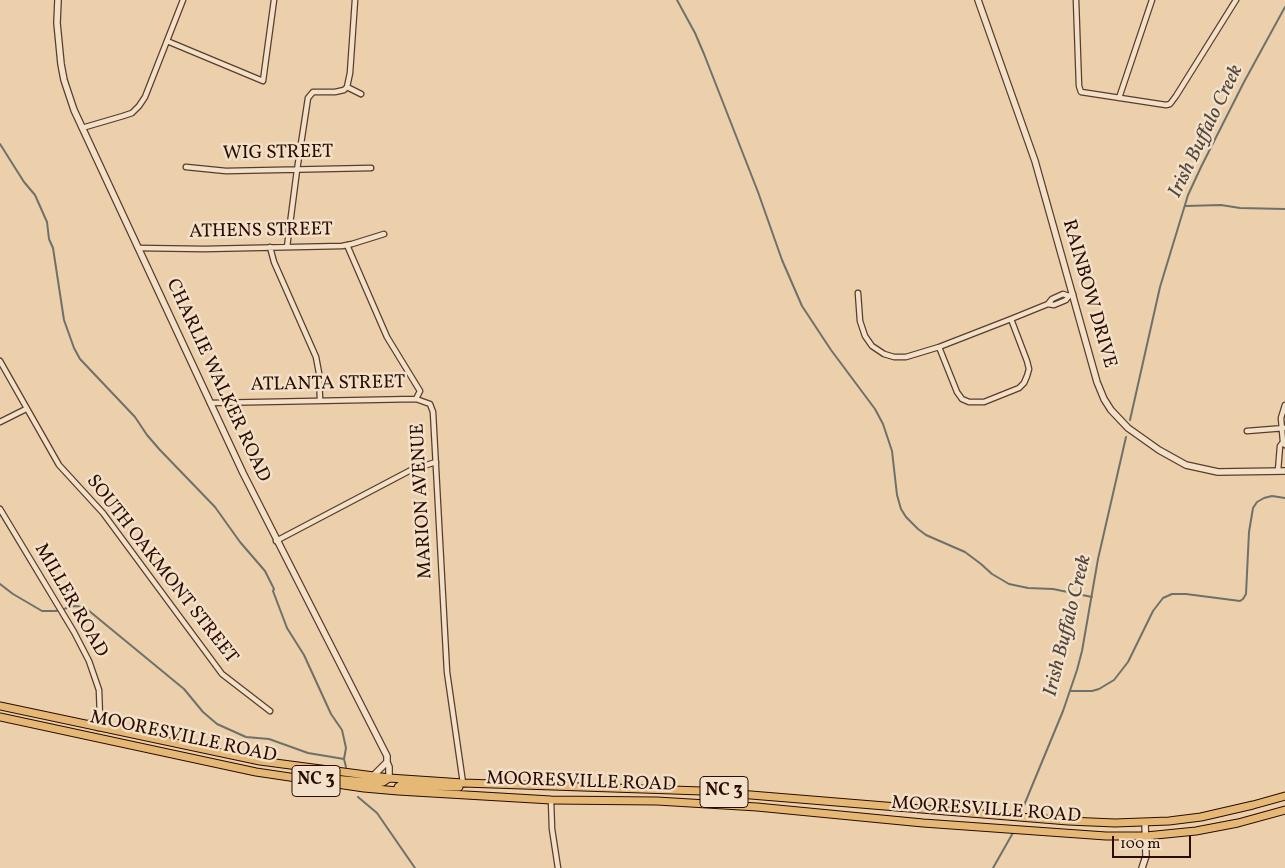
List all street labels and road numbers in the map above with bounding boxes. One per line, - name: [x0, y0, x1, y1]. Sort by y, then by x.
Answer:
- street label: WIG STREET: [223, 142, 333, 166]
- street label: RAINBOW DRIVE: [1056, 217, 1120, 371]
- street label: ATHENS STREET: [189, 219, 333, 245]
- street label: CHARLIE WALKER ROAD: [160, 276, 274, 486]
- street label: ATLANTA STREET: [250, 372, 406, 398]
- street label: MARION AVENUE: [408, 423, 438, 579]
- street label: SOUTH OAKMONT STREET: [80, 471, 242, 669]
- street label: MILLER ROAD: [28, 540, 112, 662]
- street label: MOORESVILLE ROAD: [88, 707, 278, 769]
- road number: NC 3: [292, 766, 340, 796]
- street label: MOORESVILLE ROAD: [486, 768, 676, 798]
- road number: NC 3: [700, 776, 748, 808]
- street label: MOORESVILLE ROAD: [890, 793, 1082, 829]

